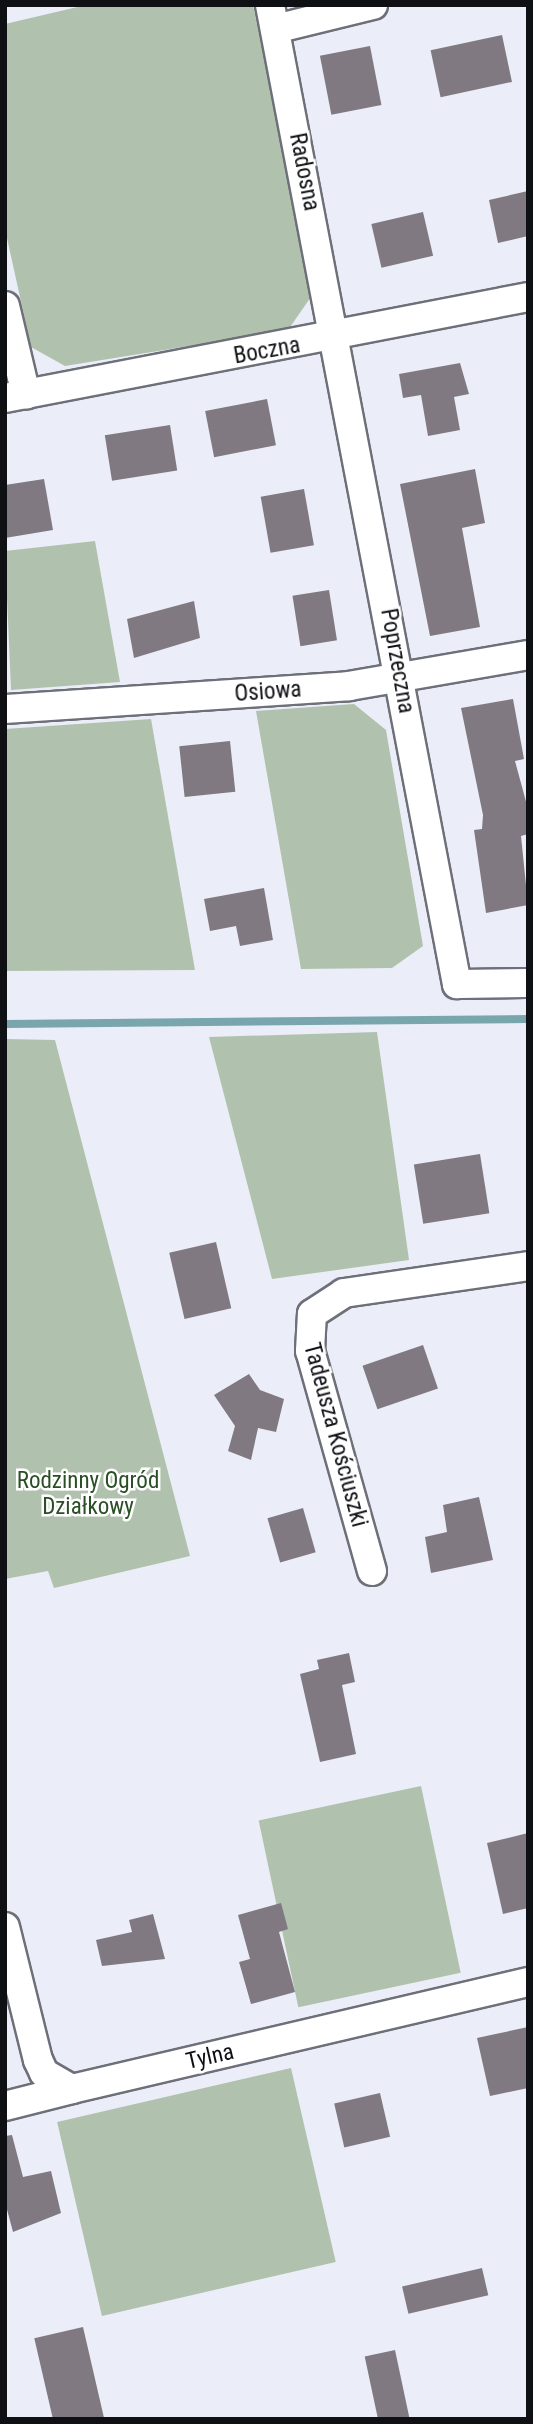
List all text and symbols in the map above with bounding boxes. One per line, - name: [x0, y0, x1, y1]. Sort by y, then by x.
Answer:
- street label: Radosna: [283, 131, 325, 213]
- street label: Boczna: [232, 332, 302, 370]
- street label: Poprzeczna: [374, 606, 420, 716]
- street label: Osiowa: [234, 676, 302, 708]
- street label: Tadeusza Kościuszki: [297, 1340, 373, 1530]
- park label: Rodzinny Ogród Działkowy: [17, 1467, 159, 1521]
- street label: Tylna: [183, 2038, 237, 2076]

